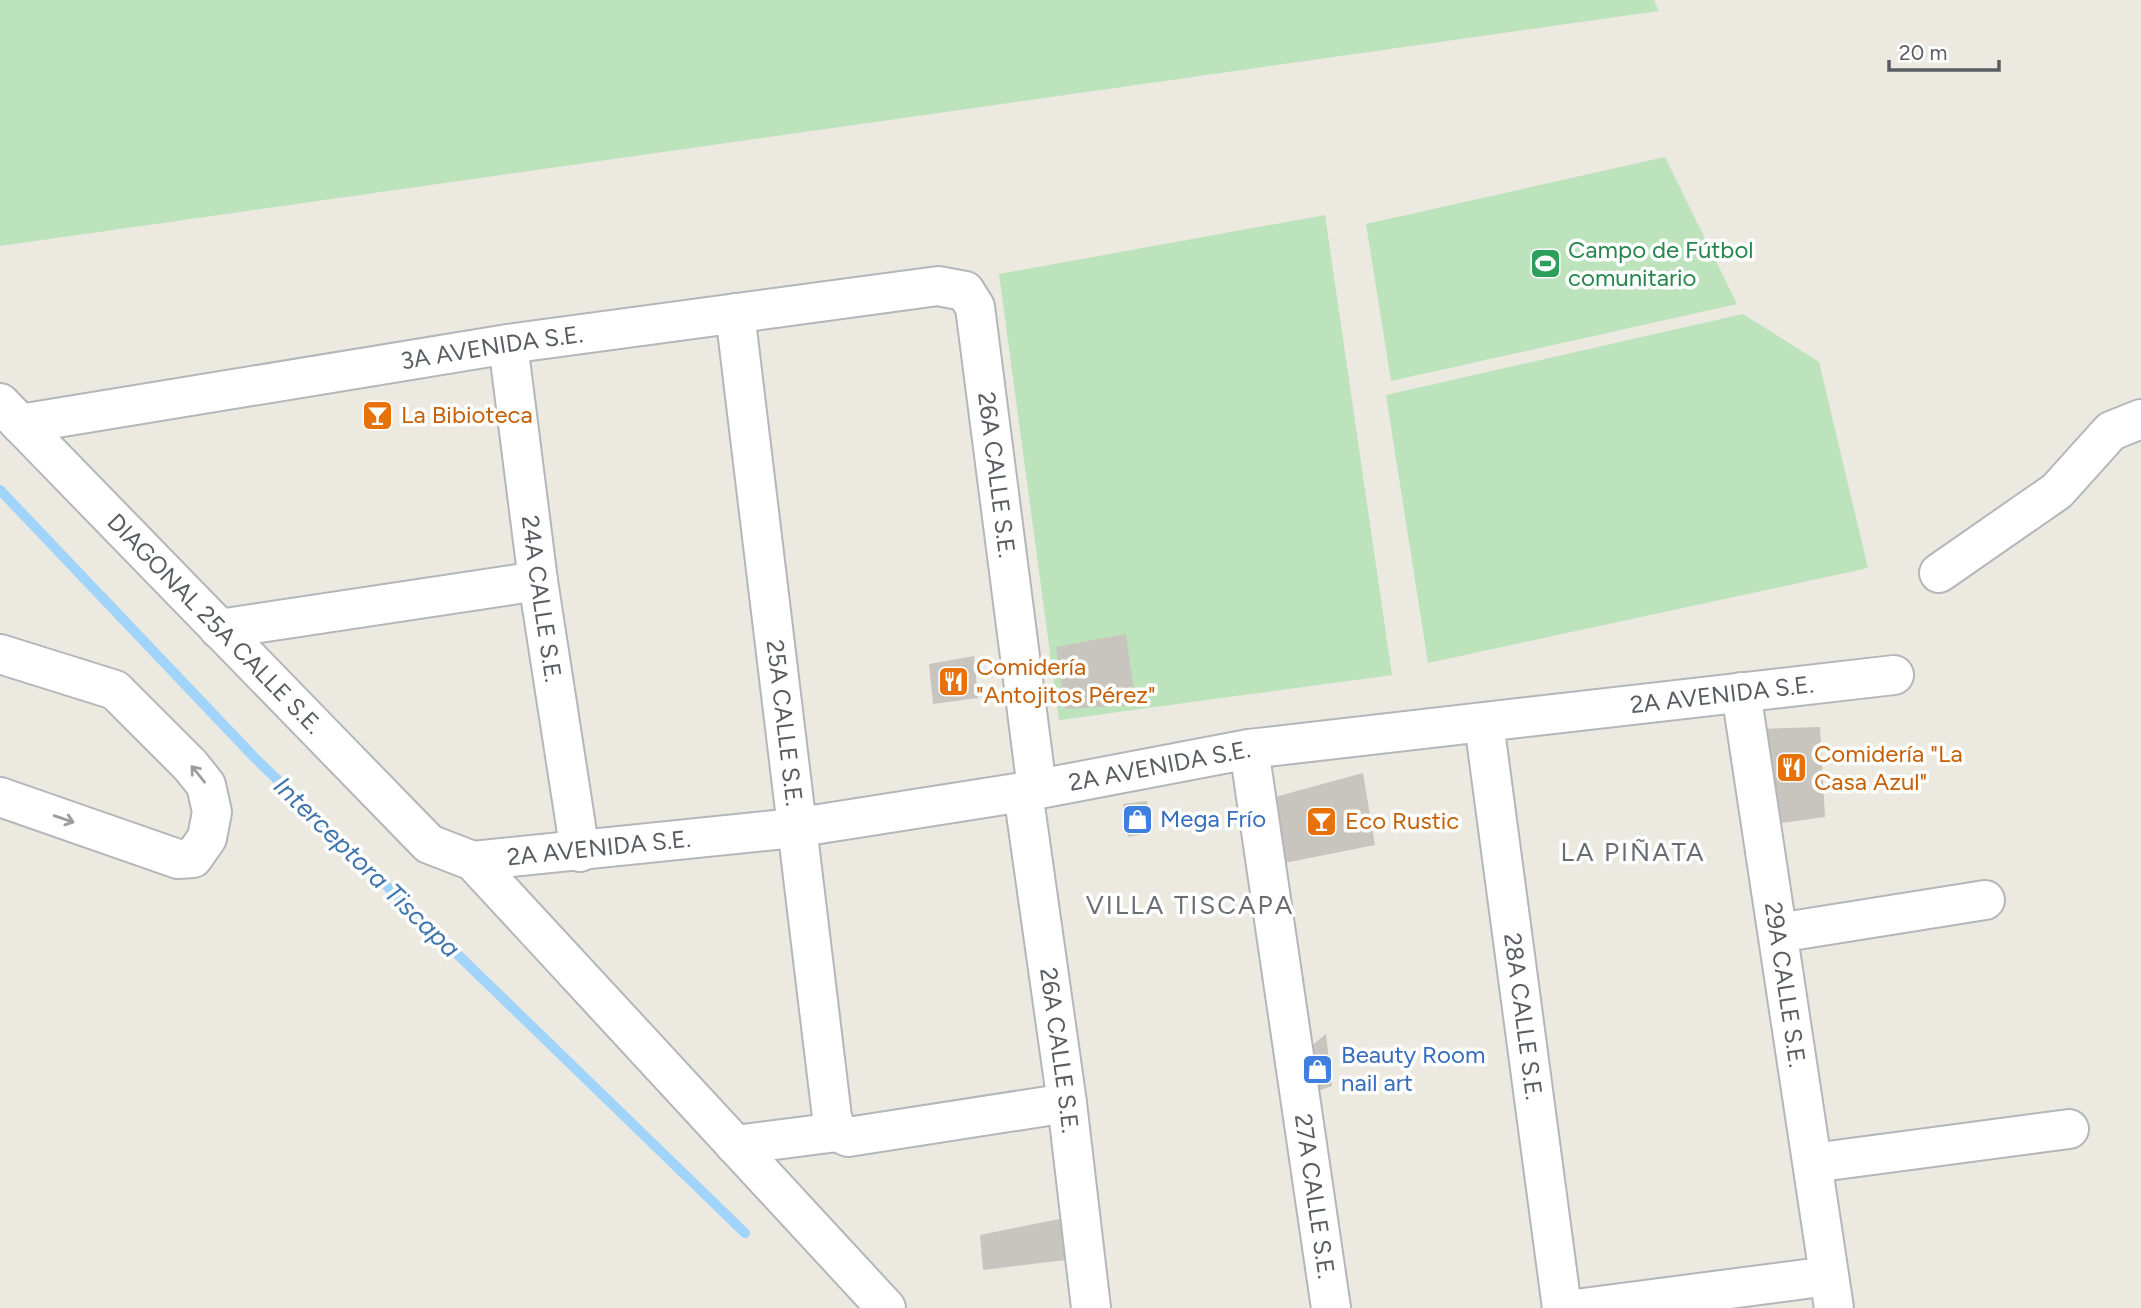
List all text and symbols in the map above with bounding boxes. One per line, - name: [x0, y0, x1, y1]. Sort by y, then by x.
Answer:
- scale bar: [1889, 28, 1999, 72]
- text: 20 m: [1899, 40, 1947, 65]
- place label: Campo de Fútbol comunitario: [1568, 235, 1754, 292]
- sports icon: Campo de Fútbol comunitario: [1528, 247, 1562, 281]
- street label: 3A AVENIDA S.E.: [398, 319, 585, 375]
- street label: 26A CALLE S.E.: [972, 390, 1022, 559]
- bar icon: La Bibioteca: [361, 398, 395, 432]
- place label: La Bibioteca: [401, 400, 533, 429]
- street label: DIAGONAL 25A CALLE S.E.: [102, 507, 329, 740]
- street label: 24A CALLE S.E.: [516, 514, 568, 684]
- street label: 25A CALLE S.E.: [761, 638, 809, 808]
- place label: Comidería "Antojitos Pérez": [976, 652, 1156, 709]
- restaurant icon: Comidería "Antojitos Pérez": [936, 664, 970, 698]
- street label: 2A AVENIDA S.E.: [1629, 669, 1815, 719]
- street label: 2A AVENIDA S.E.: [1066, 734, 1253, 797]
- place label: Comidería "La Casa Azul": [1814, 739, 1963, 796]
- restaurant icon: Comidería "La Casa Azul": [1774, 751, 1808, 785]
- one-way arrow: [190, 766, 206, 784]
- water label: Interceptora Tiscapa: [267, 770, 467, 964]
- shop icon: Mega Frío: [1120, 802, 1154, 836]
- place label: Mega Frío: [1160, 804, 1266, 833]
- bar icon: Eco Rustic: [1305, 804, 1339, 838]
- place label: Eco Rustic: [1345, 806, 1459, 835]
- one-way arrow: [53, 814, 75, 827]
- street label: 2A AVENIDA S.E.: [506, 824, 692, 871]
- district label: LA PIÑATA: [1560, 836, 1706, 868]
- district label: VILLA TISCAPA: [1086, 889, 1294, 921]
- street label: 29A CALLE S.E.: [1759, 900, 1812, 1069]
- street label: 28A CALLE S.E.: [1498, 931, 1549, 1102]
- street label: 26A CALLE S.E.: [1034, 966, 1085, 1135]
- place label: Beauty Room nail art: [1341, 1040, 1485, 1097]
- shop icon: Beauty Room nail art: [1301, 1052, 1335, 1086]
- street label: 27A CALLE S.E.: [1289, 1112, 1342, 1280]

